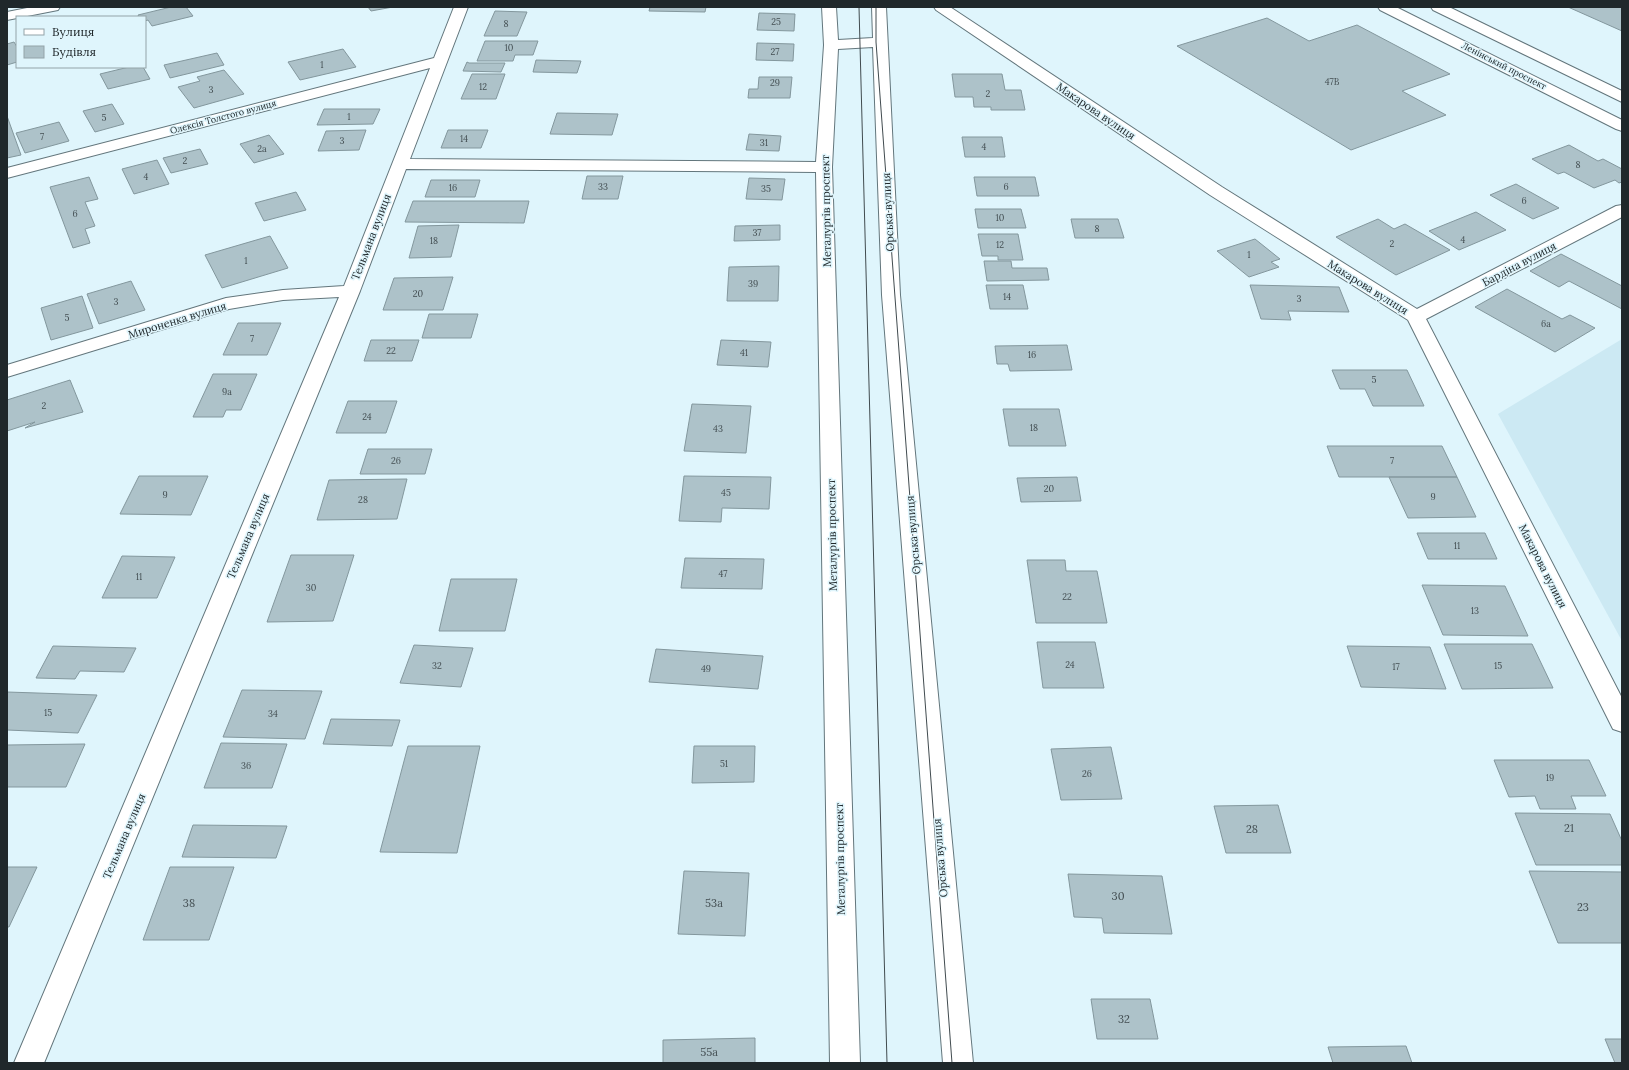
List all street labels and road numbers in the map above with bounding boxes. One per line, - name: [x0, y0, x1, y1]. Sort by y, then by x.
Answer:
- street label: Ленінський проспект: [1460, 39, 1549, 92]
- street label: Макарова вулиця: [1054, 79, 1138, 143]
- street label: Олексія Толстого вулиця: [169, 97, 277, 136]
- street label: Металургів проспект: [818, 154, 834, 267]
- street label: Орська вулиця: [879, 172, 897, 252]
- street label: Тельмана вулиця: [348, 192, 394, 282]
- street label: Бардіна вулиця: [1480, 239, 1558, 289]
- street label: Макарова вулиця: [1325, 257, 1411, 317]
- street label: Мироненка вулиця: [126, 298, 228, 342]
- street label: Металургів проспект: [824, 478, 840, 591]
- street label: Тельмана вулиця: [224, 491, 272, 581]
- street label: Орська вулиця: [903, 495, 923, 575]
- street label: Макарова вулиця: [1516, 522, 1570, 610]
- street label: Тельмана вулиця: [100, 791, 148, 881]
- street label: Металургів проспект: [832, 802, 848, 915]
- street label: Орська вулиця: [930, 818, 950, 898]

